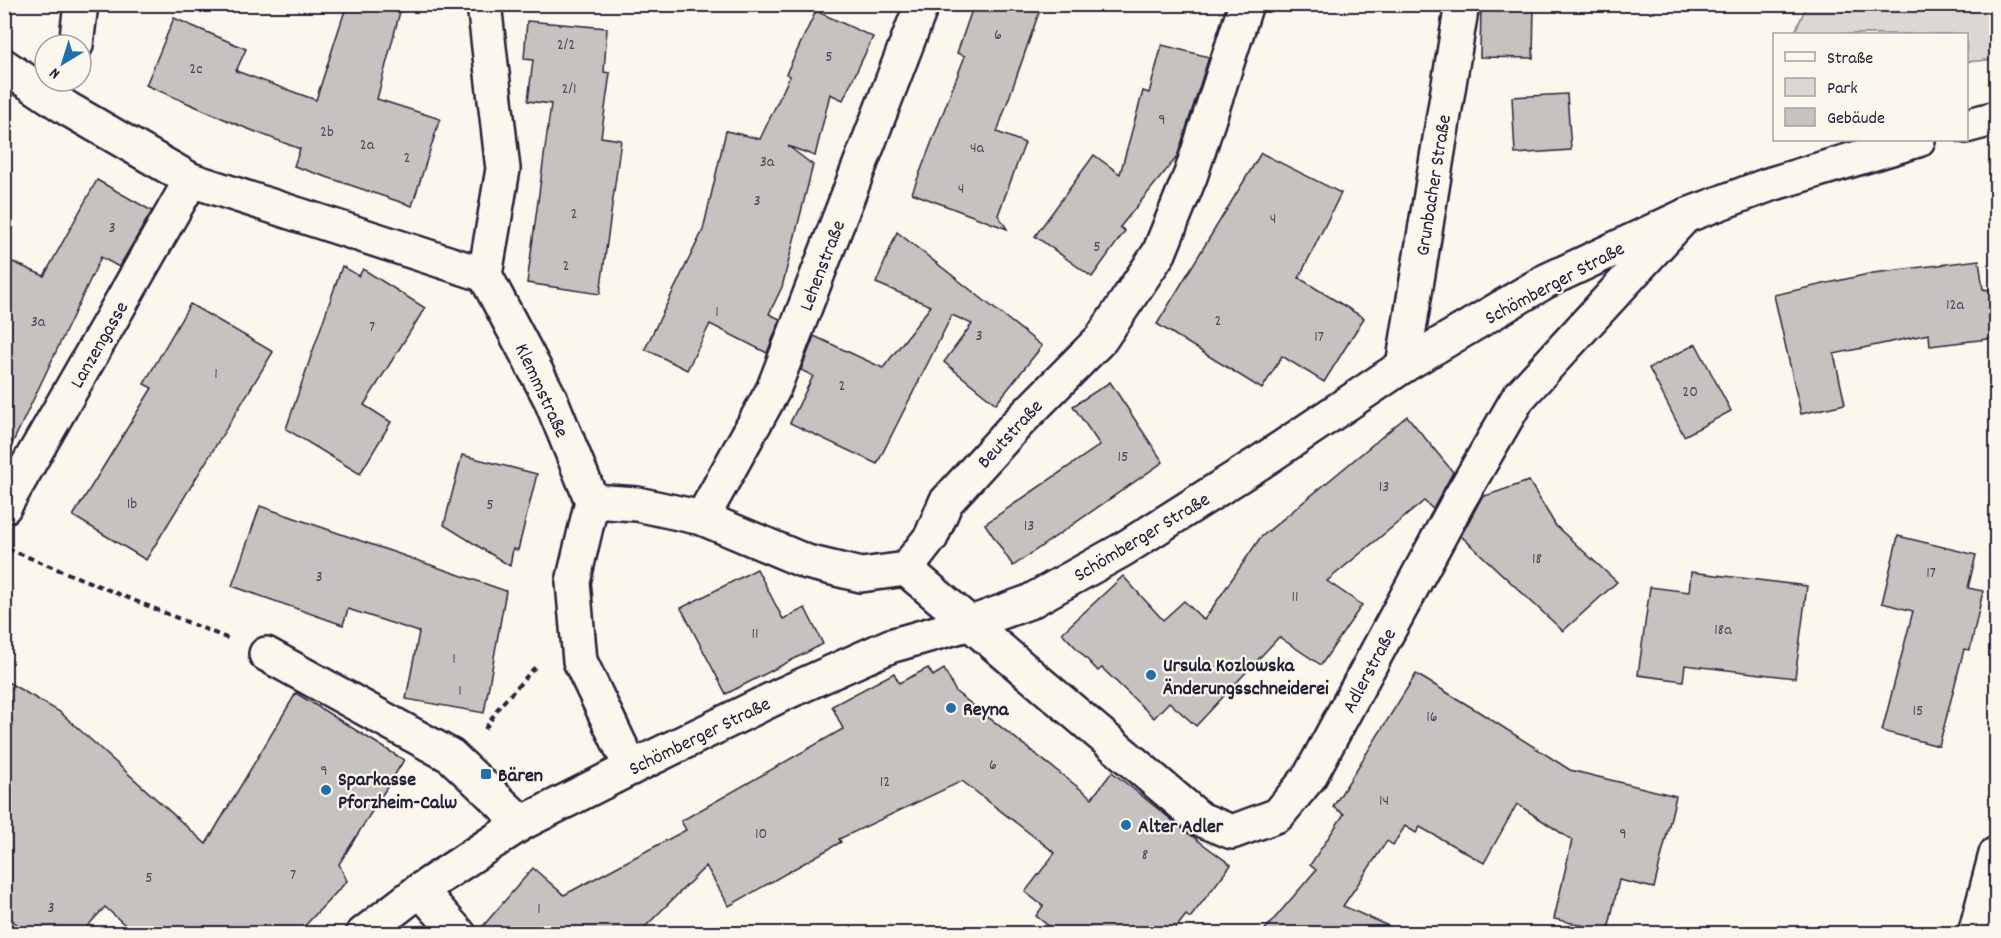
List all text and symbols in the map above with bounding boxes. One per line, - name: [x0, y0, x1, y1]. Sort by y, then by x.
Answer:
- house number: 6: [994, 24, 1002, 47]
- north arrow: [33, 33, 93, 93]
- legend: [1773, 33, 1968, 141]
- house number: 2/2: [557, 34, 575, 57]
- house number: 5: [825, 46, 833, 69]
- text: Straße: [1827, 47, 1873, 72]
- house number: 2c: [189, 58, 203, 81]
- text: N: [45, 61, 65, 84]
- text: Park: [1827, 77, 1858, 102]
- house number: 2/1: [561, 78, 577, 101]
- text: Gebäude: [1827, 107, 1885, 132]
- house number: 9: [1158, 109, 1166, 132]
- street label: Grunbacher Straße: [1410, 113, 1460, 258]
- house number: 2b: [320, 121, 334, 144]
- house number: 2a: [360, 134, 375, 157]
- house number: 4a: [970, 137, 985, 160]
- house number: 2: [404, 147, 411, 170]
- house number: 3a: [760, 151, 775, 174]
- house number: 4: [958, 178, 964, 201]
- house number: 3: [753, 190, 761, 213]
- house number: 2: [571, 203, 578, 226]
- house number: 4: [1270, 208, 1276, 231]
- street label: Lehenstraße: [794, 216, 854, 315]
- house number: 3: [108, 217, 116, 240]
- house number: 5: [1093, 236, 1101, 259]
- street label: Schömberger Straße: [1481, 236, 1630, 333]
- house number: 2: [563, 255, 570, 278]
- house number: 12a: [1946, 294, 1964, 317]
- street label: Lanzengasse: [64, 297, 137, 394]
- house number: 1: [715, 301, 719, 324]
- house number: 2: [1215, 310, 1222, 333]
- house number: 3a: [31, 311, 46, 334]
- house number: 7: [369, 316, 375, 339]
- house number: 3: [975, 325, 983, 348]
- house number: 17: [1314, 326, 1324, 349]
- street label: Klemmstraße: [506, 339, 574, 443]
- house number: 1: [214, 363, 218, 386]
- house number: 2: [839, 375, 846, 398]
- house number: 20: [1682, 381, 1698, 404]
- street label: Beutstraße: [972, 394, 1051, 476]
- house number: 15: [1118, 446, 1128, 469]
- house number: 13: [1379, 476, 1389, 499]
- street label: Schömberger Straße: [1069, 487, 1216, 590]
- house number: 1b: [127, 493, 137, 516]
- house number: 5: [486, 494, 494, 517]
- house number: 13: [1024, 515, 1034, 538]
- house number: 18: [1532, 548, 1542, 571]
- house number: 17: [1926, 562, 1936, 585]
- house number: 3: [315, 566, 323, 589]
- house number: 11: [1291, 586, 1299, 609]
- house number: 18a: [1714, 619, 1732, 642]
- house number: 11: [751, 623, 759, 646]
- street label: Adlerstraße: [1337, 624, 1405, 719]
- house number: 1: [452, 648, 456, 671]
- place label: Ursula Kozlowska Änderungsschneiderei: [1163, 653, 1329, 704]
- marker: Ursula Kozlowska Änderungsschneiderei: [1144, 668, 1158, 682]
- house number: 1: [458, 680, 462, 703]
- street label: Schömberger Straße: [625, 691, 776, 784]
- place label: Reyna: [963, 697, 1009, 725]
- house number: 15: [1913, 700, 1923, 723]
- marker: Reyna: [944, 701, 958, 715]
- house number: 16: [1426, 706, 1438, 729]
- house number: 6: [989, 754, 997, 777]
- house number: 9: [320, 760, 328, 783]
- place label: Bären: [498, 763, 543, 791]
- place label: Sparkasse Pforzheim-Calw: [338, 767, 457, 818]
- marker: Bären: [479, 767, 493, 781]
- house number: 12: [880, 771, 890, 794]
- marker: Sparkasse Pforzheim-Calw: [319, 783, 333, 797]
- house number: 14: [1379, 790, 1389, 813]
- place label: Alter Adler: [1138, 814, 1224, 842]
- marker: Alter Adler: [1119, 818, 1133, 832]
- house number: 10: [755, 823, 767, 846]
- house number: 9: [1619, 823, 1627, 846]
- house number: 8: [1142, 844, 1148, 867]
- house number: 7: [290, 864, 296, 887]
- house number: 5: [145, 867, 153, 890]
- house number: 3: [47, 897, 55, 920]
- house number: 1: [537, 898, 541, 921]

